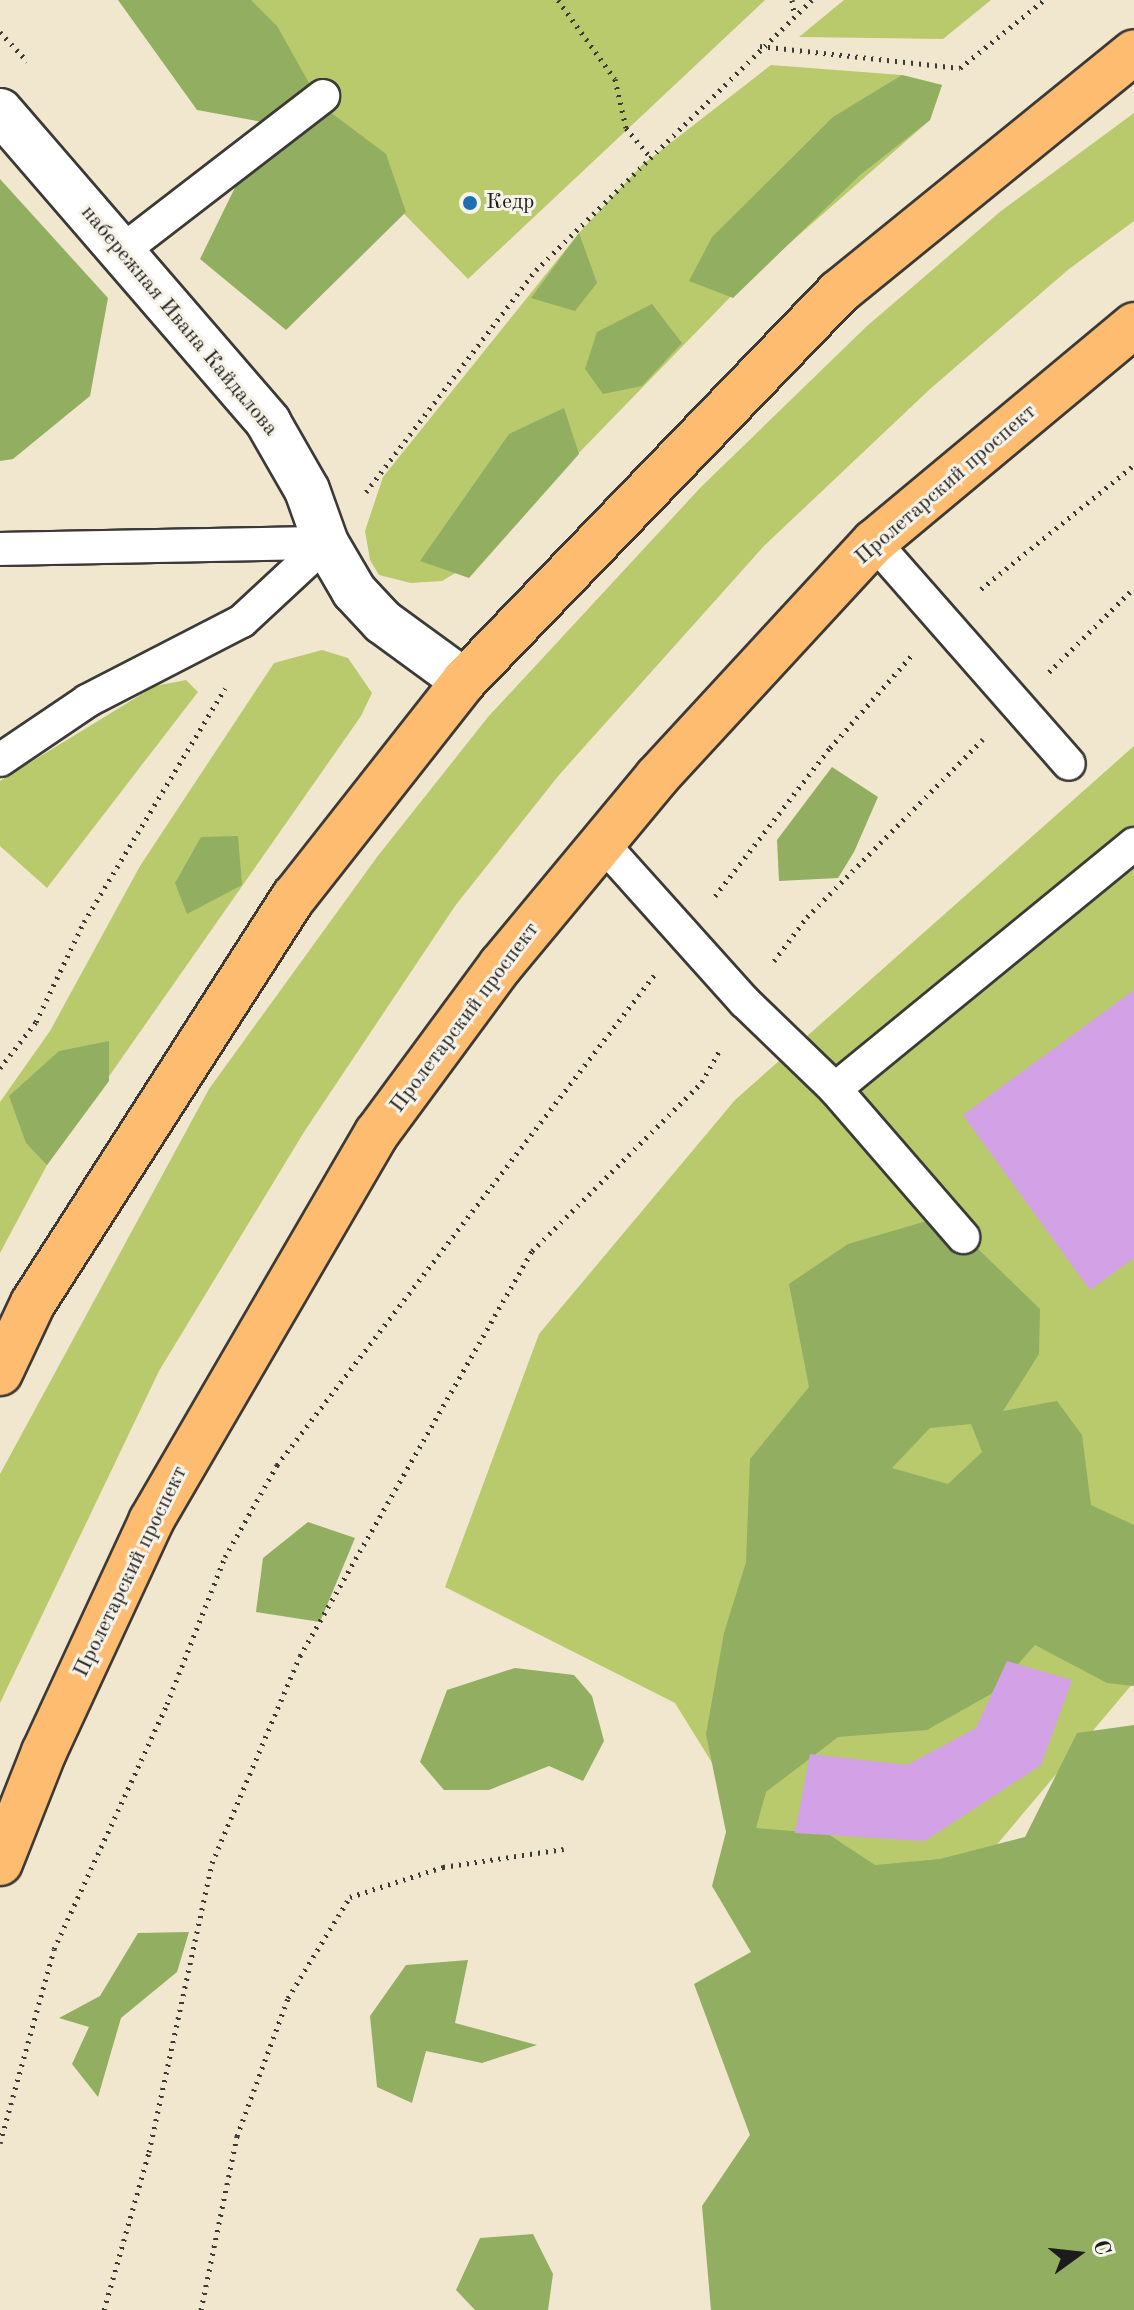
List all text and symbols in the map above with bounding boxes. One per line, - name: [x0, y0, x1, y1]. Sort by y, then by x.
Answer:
- place label: Кедр: [486, 190, 534, 216]
- marker: Кедр: [461, 194, 479, 212]
- street label: набережная Ивана Кайдалова: [75, 200, 283, 442]
- street label: Пролетарский проспект: [850, 399, 1042, 571]
- street label: Пролетарский проспект: [385, 918, 545, 1118]
- street label: Пролетарский проспект: [68, 1462, 194, 1682]
- north arrow: [1038, 2214, 1118, 2294]
- text: С: [1089, 2238, 1114, 2258]

